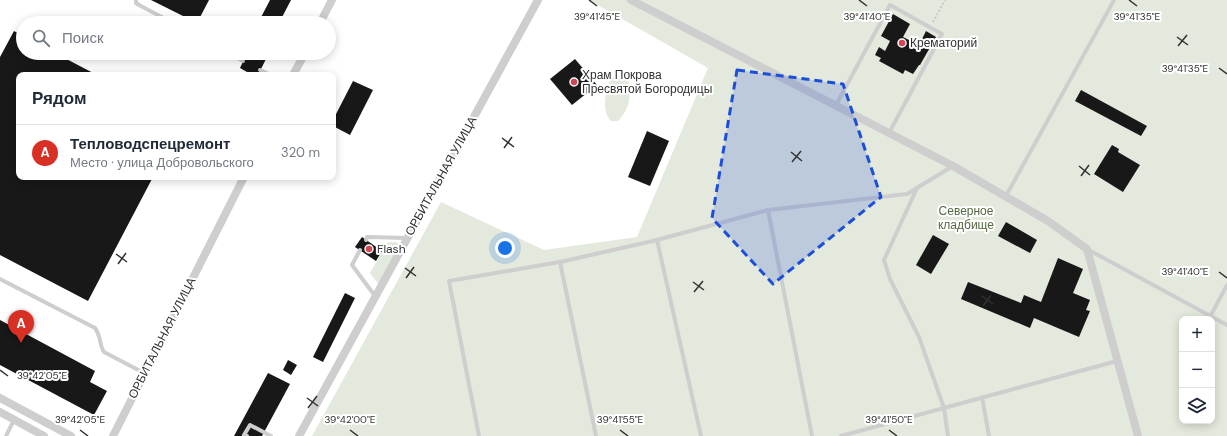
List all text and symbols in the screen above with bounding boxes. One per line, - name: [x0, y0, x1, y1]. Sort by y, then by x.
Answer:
- text: 39°41'45"E: [574, 10, 620, 23]
- text: 39°41'40"E: [843, 10, 891, 23]
- text: 39°41'35"E: [1114, 10, 1161, 23]
- search box: [16, 16, 336, 60]
- icon: search: [30, 27, 52, 49]
- text: Поиск: [62, 28, 104, 48]
- place label: Крематорий: [910, 35, 977, 51]
- marker: Крематорий: [897, 38, 907, 48]
- text: 39°41'35"E: [1162, 62, 1209, 75]
- place label: Храм Покрова Пресвятой Богородицы: [582, 67, 712, 97]
- marker: Храм Покрова Пресвятой Богородицы: [569, 77, 579, 87]
- text: Рядом: [32, 87, 87, 109]
- street label: ОРБИТАЛЬНАЯ УЛИЦА: [402, 114, 480, 238]
- text: Тепловодспецремонт: [70, 134, 230, 154]
- text: A: [40, 144, 50, 161]
- text: 320 m: [281, 144, 320, 161]
- text: Место · улица Добровольского: [70, 154, 254, 171]
- park label: Северное кладбище: [938, 203, 994, 233]
- your location: [495, 238, 515, 258]
- place label: Flash: [377, 241, 406, 257]
- marker: Flash: [364, 244, 374, 254]
- text: 39°41'40"E: [1161, 265, 1209, 278]
- street label: ОРБИТАЛЬНАЯ УЛИЦА: [124, 275, 200, 401]
- pin: A: [8, 310, 34, 343]
- map controls: [1179, 316, 1215, 424]
- button: +: [1179, 316, 1215, 352]
- button: −: [1179, 352, 1215, 388]
- text: 39°42'05"E: [17, 369, 67, 382]
- button: layers: [1179, 388, 1215, 424]
- text: 39°42'05"E: [55, 413, 105, 426]
- text: 39°42'00"E: [325, 413, 376, 426]
- text: 39°41'55"E: [597, 413, 644, 426]
- text: 39°41'50"E: [865, 413, 913, 426]

